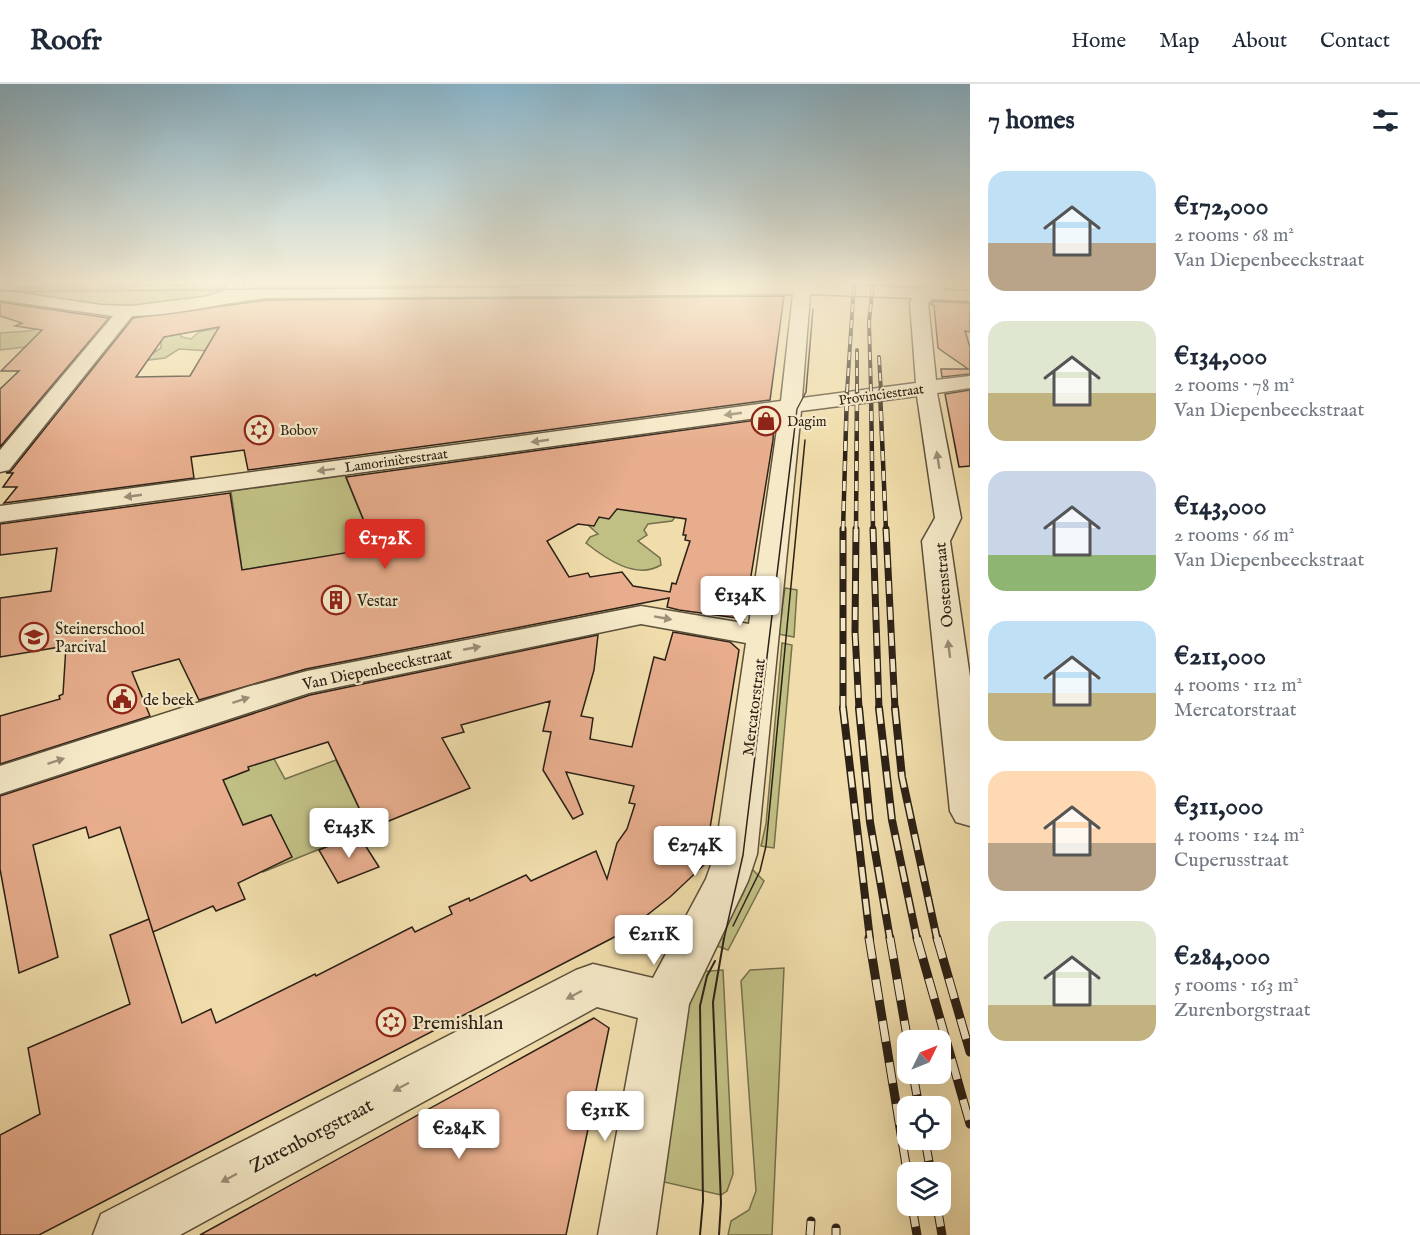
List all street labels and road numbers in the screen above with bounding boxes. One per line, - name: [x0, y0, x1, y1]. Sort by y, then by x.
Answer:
- street label: Provinciestraat: [837, 380, 925, 410]
- street label: Lamorinièrestraat: [343, 445, 449, 477]
- street label: Oostenstraat: [931, 541, 959, 628]
- street label: Van Diepenbeeckstraat: [300, 644, 454, 696]
- street label: Mercatorstraat: [739, 657, 771, 757]
- street label: Zurenborgstraat: [246, 1093, 378, 1179]

